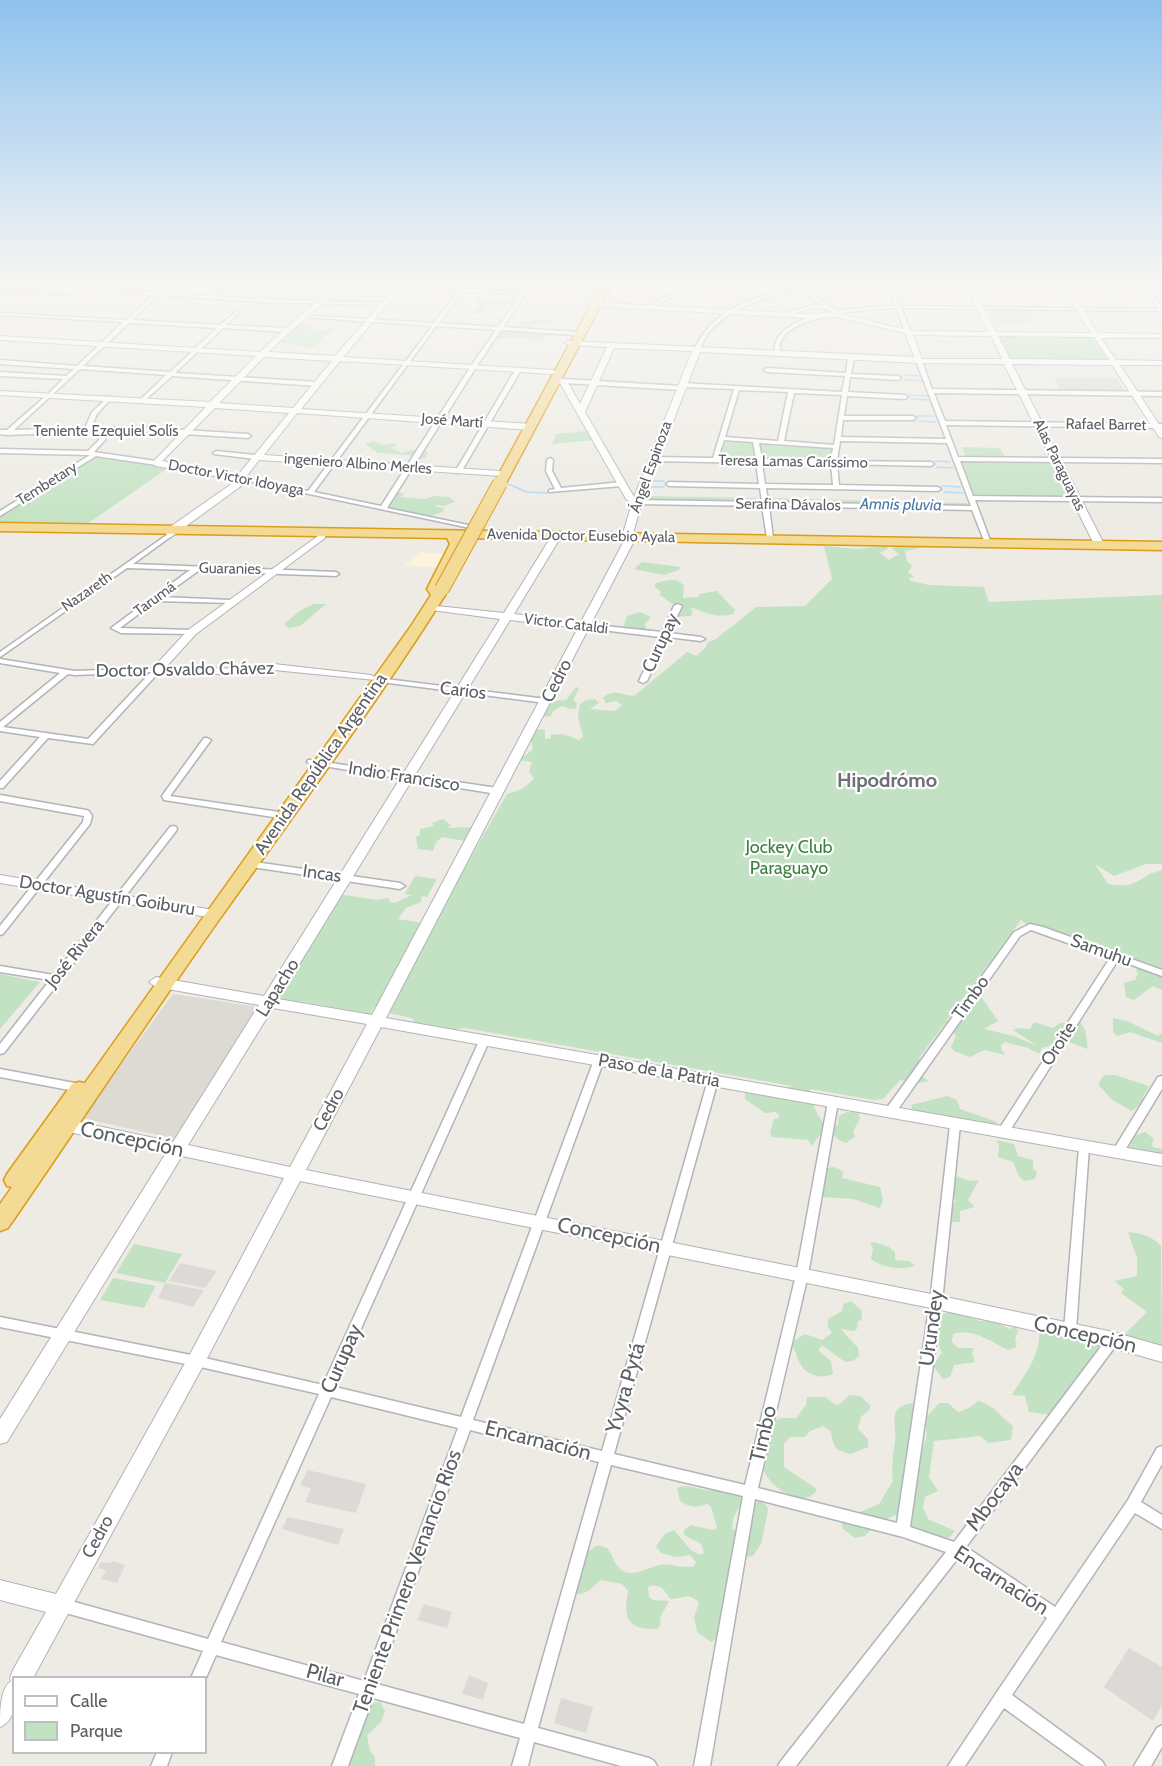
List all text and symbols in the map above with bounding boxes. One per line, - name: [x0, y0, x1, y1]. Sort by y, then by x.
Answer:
- street label: José Martí: [421, 410, 483, 432]
- street label: Rafael Barret: [1065, 415, 1147, 435]
- street label: Alas Paraguayas: [1029, 416, 1089, 514]
- street label: Ángel Espinoza: [626, 419, 676, 515]
- street label: Teniente Ezequiel Solís: [34, 423, 178, 441]
- street label: ingeniero Albino Merles: [284, 450, 432, 478]
- street label: Teresa Lamas Caríssimo: [718, 452, 868, 472]
- street label: Doctor Victor Idoyaga: [167, 456, 305, 500]
- street label: Tembetary: [13, 458, 81, 510]
- street label: Serafina Dávalos: [735, 495, 841, 515]
- water label: Amnis pluvia: [860, 495, 942, 515]
- street label: Avenida Doctor Eusebio Ayala: [487, 525, 675, 547]
- street label: Guaranies: [199, 559, 261, 579]
- street label: Nazareth: [58, 568, 116, 616]
- street label: Tarumá: [131, 578, 179, 620]
- street label: Victor Cataldi: [523, 610, 609, 638]
- street label: Curupay: [638, 610, 684, 676]
- street label: Cedro: [537, 656, 577, 706]
- street label: Doctor Osvaldo Chávez: [95, 658, 275, 682]
- street label: Avenida República Argentina: [250, 669, 392, 859]
- street label: Carios: [439, 677, 487, 705]
- street label: Indio Francisco: [347, 758, 461, 796]
- district label: Hipodrómo: [837, 769, 937, 793]
- park label: Jockey Club Paraguayo: [745, 837, 833, 880]
- street label: Incas: [301, 861, 343, 887]
- street label: Doctor Agustín Goiburu: [18, 871, 196, 921]
- street label: José Rivera: [41, 915, 109, 993]
- street label: Samuhu: [1067, 930, 1135, 972]
- street label: Lapacho: [252, 955, 304, 1021]
- street label: Timbo: [948, 972, 994, 1024]
- street label: Oroite: [1037, 1018, 1081, 1070]
- street label: Paso de la Patria: [597, 1050, 721, 1092]
- street label: Cedro: [309, 1085, 349, 1135]
- street label: Concepción: [78, 1117, 186, 1163]
- street label: Concepción: [555, 1213, 663, 1259]
- street label: Urundey: [914, 1288, 950, 1368]
- street label: Concepción: [1031, 1311, 1139, 1359]
- street label: Curupay: [316, 1320, 368, 1398]
- street label: Yvyra Pytá: [601, 1340, 651, 1436]
- street label: Timbo: [745, 1403, 783, 1465]
- street label: Encarnación: [482, 1416, 594, 1466]
- street label: Teniente Primero Venancio Rios: [348, 1446, 468, 1718]
- street label: Mbocaya: [961, 1458, 1029, 1536]
- street label: Cedro: [78, 1512, 118, 1562]
- street label: Encarnación: [949, 1541, 1053, 1621]
- street label: Pilar: [303, 1659, 347, 1693]
- legend: [12, 1676, 207, 1754]
- text: Calle: [70, 1690, 107, 1712]
- text: Parque: [70, 1720, 123, 1742]

